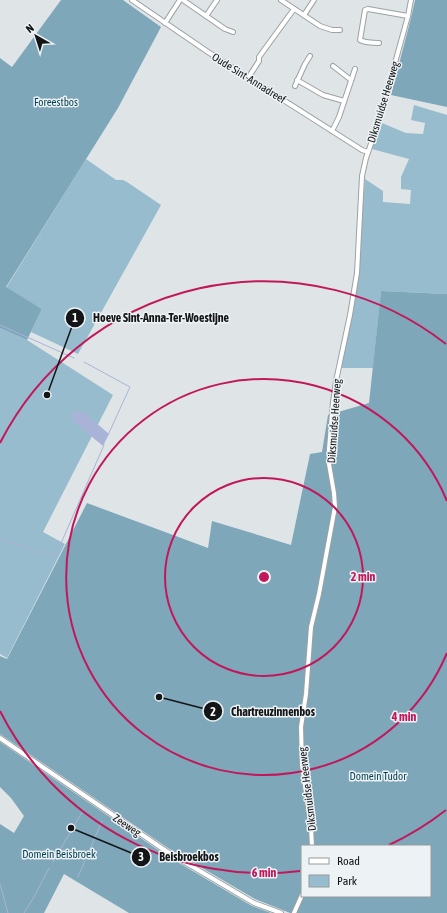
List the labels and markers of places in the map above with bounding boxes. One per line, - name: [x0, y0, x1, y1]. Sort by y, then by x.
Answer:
- callout: Hoeve Sint-Anna-Ter-Woestijne: [65, 306, 237, 330]
- centre of rings: [257, 570, 271, 584]
- callout: Chartreuzinnenbos: [203, 699, 323, 723]
- callout: Beisbroekbos: [131, 845, 226, 869]

